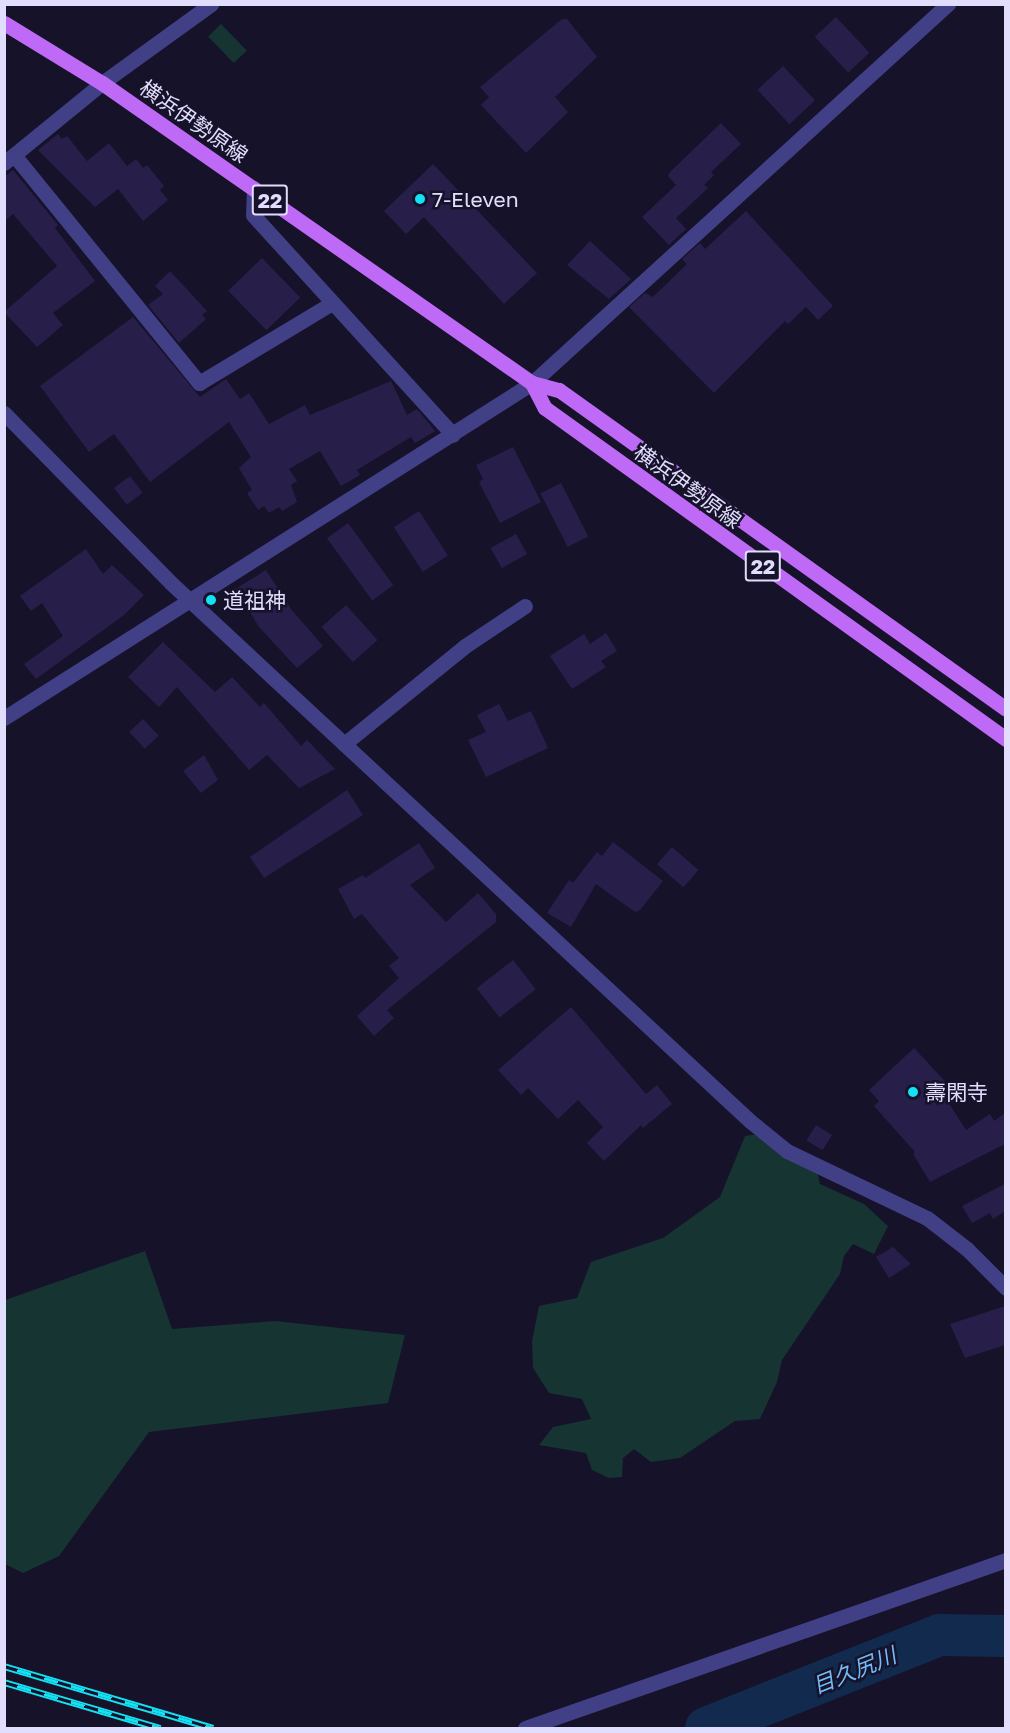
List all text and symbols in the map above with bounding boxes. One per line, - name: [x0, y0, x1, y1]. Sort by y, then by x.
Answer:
- street label: 横浜伊勢原線: [135, 75, 253, 167]
- road number: 22: [250, 183, 290, 217]
- place label: 7-Eleven: [432, 186, 519, 212]
- marker: 7-Eleven: [413, 192, 427, 206]
- street label: 横浜伊勢原線: [630, 439, 746, 533]
- road number: 22: [744, 549, 783, 583]
- place label: 道祖神: [223, 587, 286, 613]
- marker: 道祖神: [204, 593, 218, 607]
- place label: 壽閑寺: [925, 1079, 988, 1105]
- marker: 壽閑寺: [906, 1085, 920, 1099]
- water label: 目久尻川: [808, 1641, 900, 1699]

